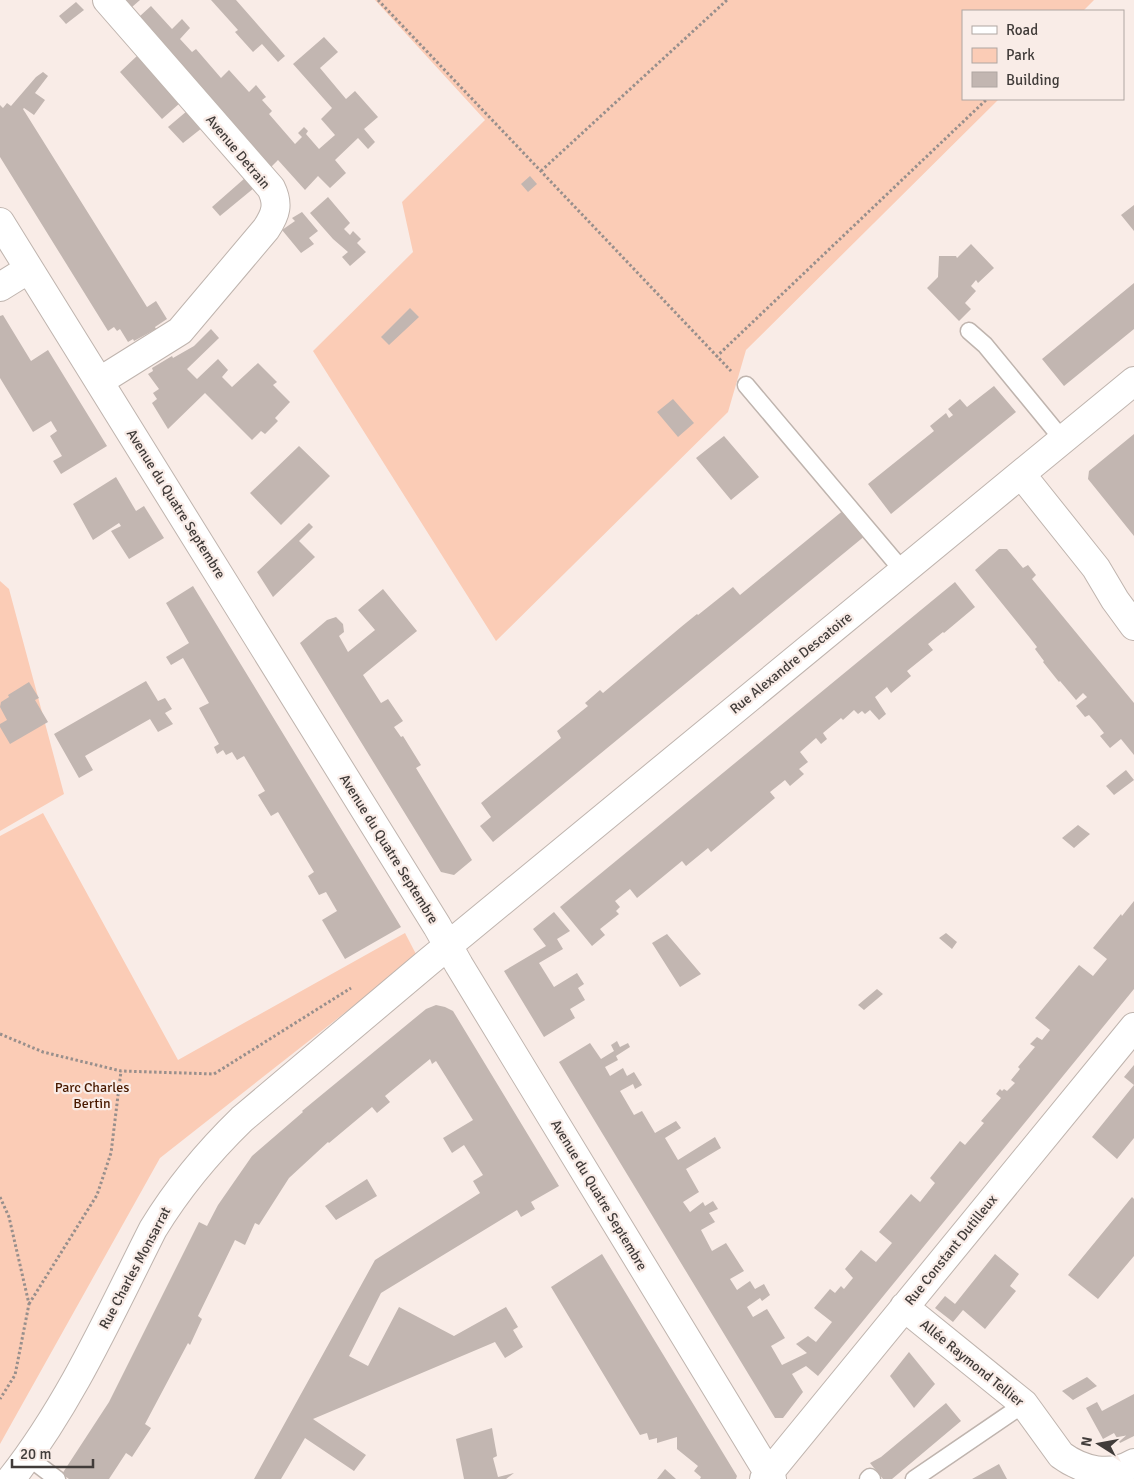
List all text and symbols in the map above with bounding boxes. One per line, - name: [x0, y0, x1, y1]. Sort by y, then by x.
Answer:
- legend: [962, 10, 1124, 100]
- text: Road: [1006, 21, 1038, 39]
- text: Park: [1006, 46, 1035, 64]
- text: Building: [1006, 71, 1060, 89]
- street label: Avenue Detrain: [202, 112, 274, 192]
- street label: Avenue du Quatre Septembre: [123, 426, 229, 582]
- street label: Rue Alexandre Descatoire: [727, 609, 855, 717]
- street label: Avenue du Quatre Septembre: [336, 771, 442, 927]
- park label: Parc Charles Bertin: [55, 1079, 129, 1112]
- street label: Avenue du Quatre Septembre: [547, 1116, 651, 1274]
- street label: Rue Constant Dutilleux: [901, 1191, 1001, 1309]
- street label: Rue Charles Monsarrat: [96, 1204, 174, 1332]
- street label: Allée Raymond Tellier: [917, 1316, 1028, 1411]
- north arrow: [1074, 1419, 1124, 1469]
- text: N: [1077, 1435, 1096, 1448]
- scale bar: [12, 1436, 94, 1468]
- text: 20 m: [20, 1445, 51, 1463]

